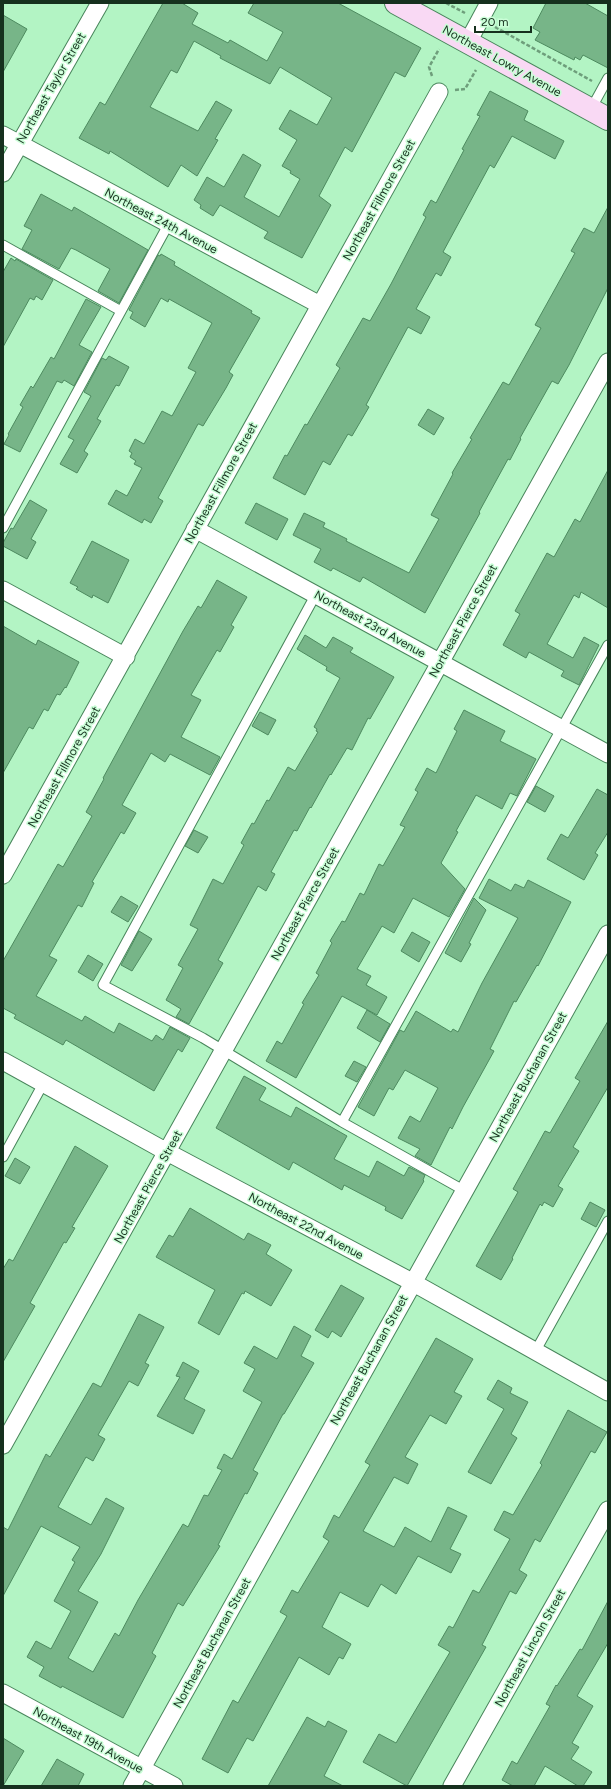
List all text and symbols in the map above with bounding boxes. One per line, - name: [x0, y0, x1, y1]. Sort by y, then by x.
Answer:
- scale bar: [475, 8, 531, 34]
- text: 20 m: [481, 15, 509, 29]
- street label: Northeast Lowry Avenue: [440, 22, 564, 100]
- street label: Northeast Taylor Street: [14, 30, 89, 146]
- street label: Northeast Fillmore Street: [340, 137, 418, 263]
- street label: Northeast 24th Avenue: [102, 185, 220, 257]
- street label: Northeast Fillmore Street: [182, 420, 260, 546]
- street label: Northeast Pierce Street: [426, 562, 500, 680]
- street label: Northeast 23rd Avenue: [312, 588, 429, 661]
- street label: Northeast Fillmore Street: [25, 704, 103, 830]
- street label: Northeast Pierce Street: [268, 845, 342, 963]
- street label: Northeast Buchanan Street: [486, 1009, 570, 1145]
- street label: Northeast Pierce Street: [111, 1128, 185, 1246]
- street label: Northeast 22nd Avenue: [246, 1190, 366, 1262]
- street label: Northeast Buchanan Street: [327, 1292, 411, 1428]
- street label: Northeast Buchanan Street: [170, 1575, 254, 1711]
- street label: Northeast Lincoln Street: [492, 1586, 568, 1709]
- street label: Northeast 19th Avenue: [30, 1704, 146, 1776]

